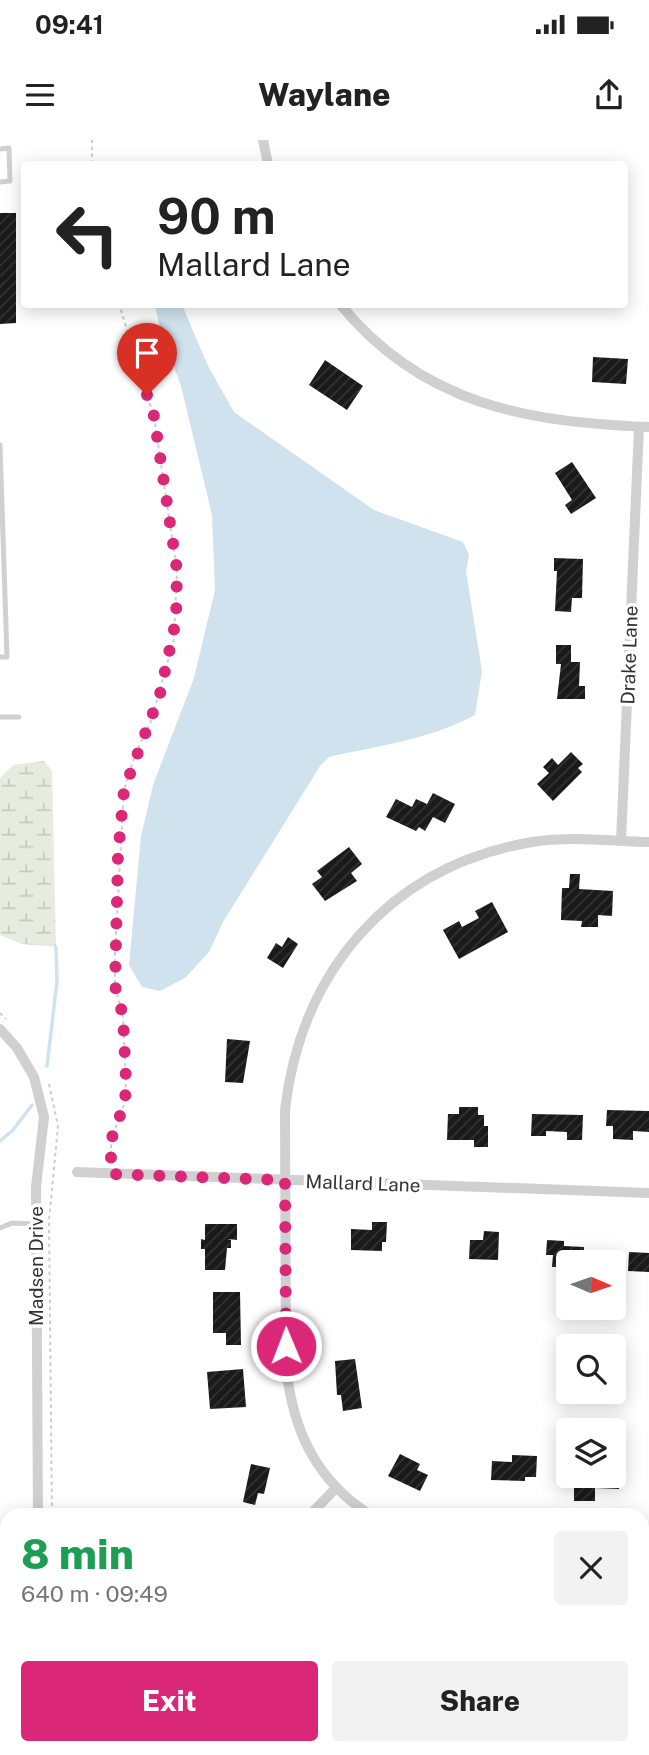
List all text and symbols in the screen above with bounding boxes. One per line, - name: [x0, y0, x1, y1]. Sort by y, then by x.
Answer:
- text: 09:41: [35, 9, 104, 40]
- icon: menu: [21, 76, 59, 114]
- text: Waylane: [258, 76, 391, 113]
- icon: share: [590, 76, 628, 114]
- text: 90 m: [157, 187, 276, 245]
- icon: left: [42, 189, 133, 280]
- text: Mallard Lane: [157, 246, 351, 283]
- pin: [117, 323, 177, 395]
- icon: arrive: [128, 334, 166, 372]
- street label: Drake Lane: [616, 605, 642, 705]
- street label: Mallard Lane: [305, 1170, 421, 1196]
- street label: Madsen Drive: [25, 1206, 47, 1326]
- north arrow: [556, 1250, 626, 1320]
- map controls: [556, 1250, 626, 1488]
- position arrow: [249, 1309, 323, 1383]
- button: search: [556, 1334, 626, 1404]
- button: layers: [556, 1418, 626, 1488]
- text: 8 min: [21, 1529, 134, 1578]
- button: close: [554, 1531, 628, 1605]
- text: 640 m · 09:49: [21, 1580, 168, 1607]
- button: Exit: [21, 1661, 318, 1741]
- button: Share: [332, 1661, 628, 1741]

